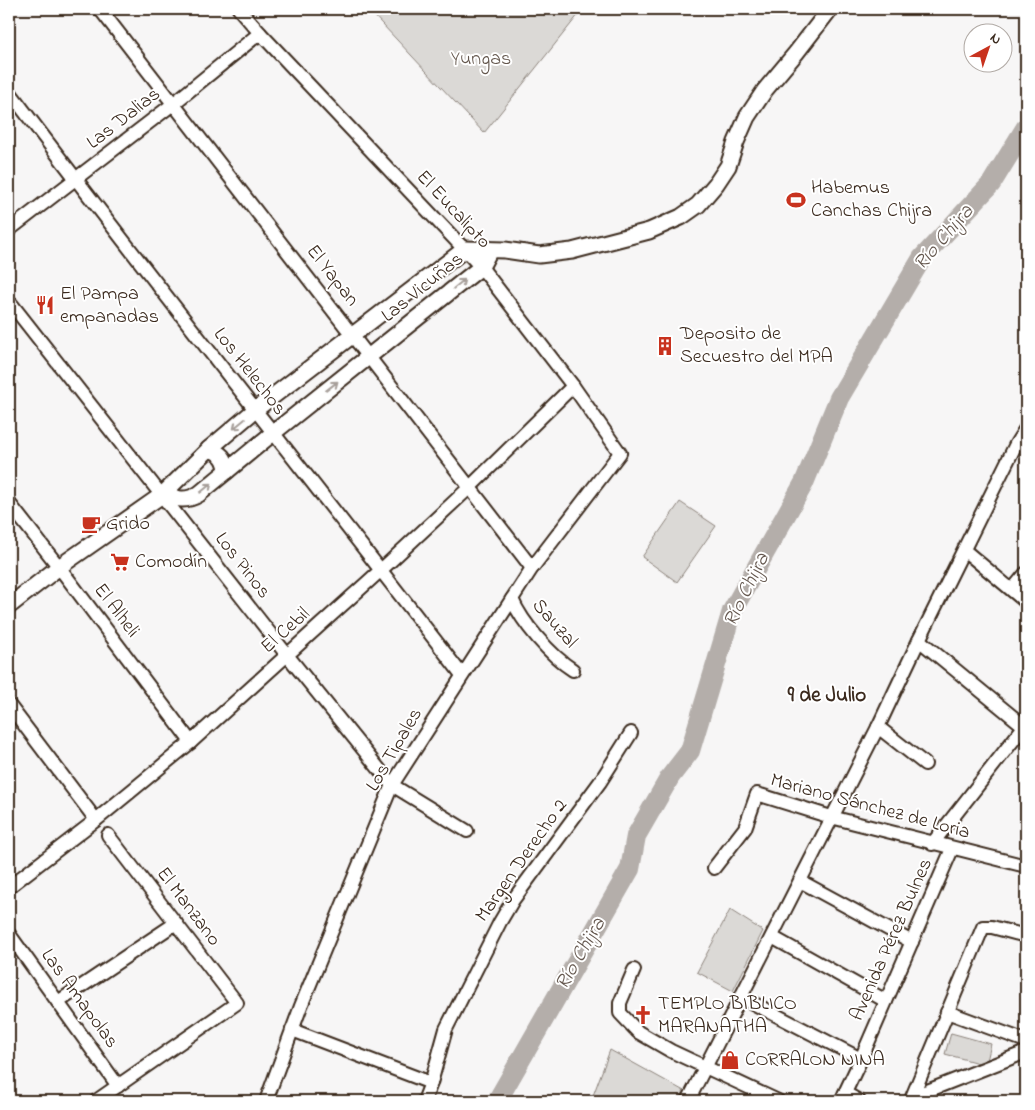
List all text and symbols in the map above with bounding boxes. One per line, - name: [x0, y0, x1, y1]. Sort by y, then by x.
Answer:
- north arrow: [962, 22, 1012, 72]
- text: N: [985, 28, 1006, 50]
- park label: Yungas: [451, 45, 511, 75]
- street label: Las Dalias: [81, 81, 167, 157]
- street label: El Eucalipto: [409, 164, 497, 256]
- place label: Habemus Canchas Chijra: [811, 174, 932, 226]
- sports icon: Habemus Canchas Chijra: [785, 189, 807, 211]
- water label: Río Chijra: [907, 198, 982, 278]
- street label: El Yapan: [298, 239, 366, 313]
- street label: Las Vicuñas: [376, 246, 470, 330]
- one-way arrow: [453, 279, 466, 290]
- place label: El Pampa empanadas: [60, 280, 159, 332]
- restaurant icon: El Pampa empanadas: [34, 294, 56, 316]
- place label: Deposito de Secuestro del MPA: [679, 320, 833, 372]
- street label: Los Helechos: [205, 322, 293, 422]
- building icon: Deposito de Secuestro del MPA: [654, 335, 676, 357]
- one-way arrow: [325, 380, 338, 391]
- one-way arrow: [233, 418, 246, 429]
- one-way arrow: [200, 483, 213, 494]
- place label: Grido: [106, 510, 150, 539]
- cafe icon: Grido: [80, 513, 102, 535]
- street label: Los Pinos: [207, 527, 277, 605]
- water label: Río Chijra: [716, 547, 778, 632]
- place label: Comodín: [135, 548, 207, 577]
- supermarket icon: Comodín: [109, 551, 131, 573]
- street label: El Alheli: [86, 578, 146, 644]
- street label: Sauzal: [524, 593, 584, 655]
- street label: El Cebil: [255, 601, 317, 661]
- district label: 9 de Julio: [787, 681, 866, 711]
- street label: Los Tipales: [359, 703, 431, 797]
- street label: Mariano Sánchez de Loria: [767, 766, 973, 848]
- street label: Margen Derecho 2: [469, 793, 576, 929]
- street label: Avenida Pérez Bulnes: [843, 854, 941, 1026]
- street label: El Manzano: [149, 861, 227, 953]
- water label: Río Chijra: [548, 912, 614, 996]
- street label: Las Amapolas: [33, 943, 125, 1055]
- place label: TEMPLO BIBLICO MARANATHA: [658, 990, 797, 1042]
- church icon: TEMPLO BIBLICO MARANATHA: [632, 1004, 654, 1026]
- place label: CORRALON NINA: [745, 1046, 885, 1075]
- shop icon: CORRALON NINA: [719, 1049, 741, 1071]

